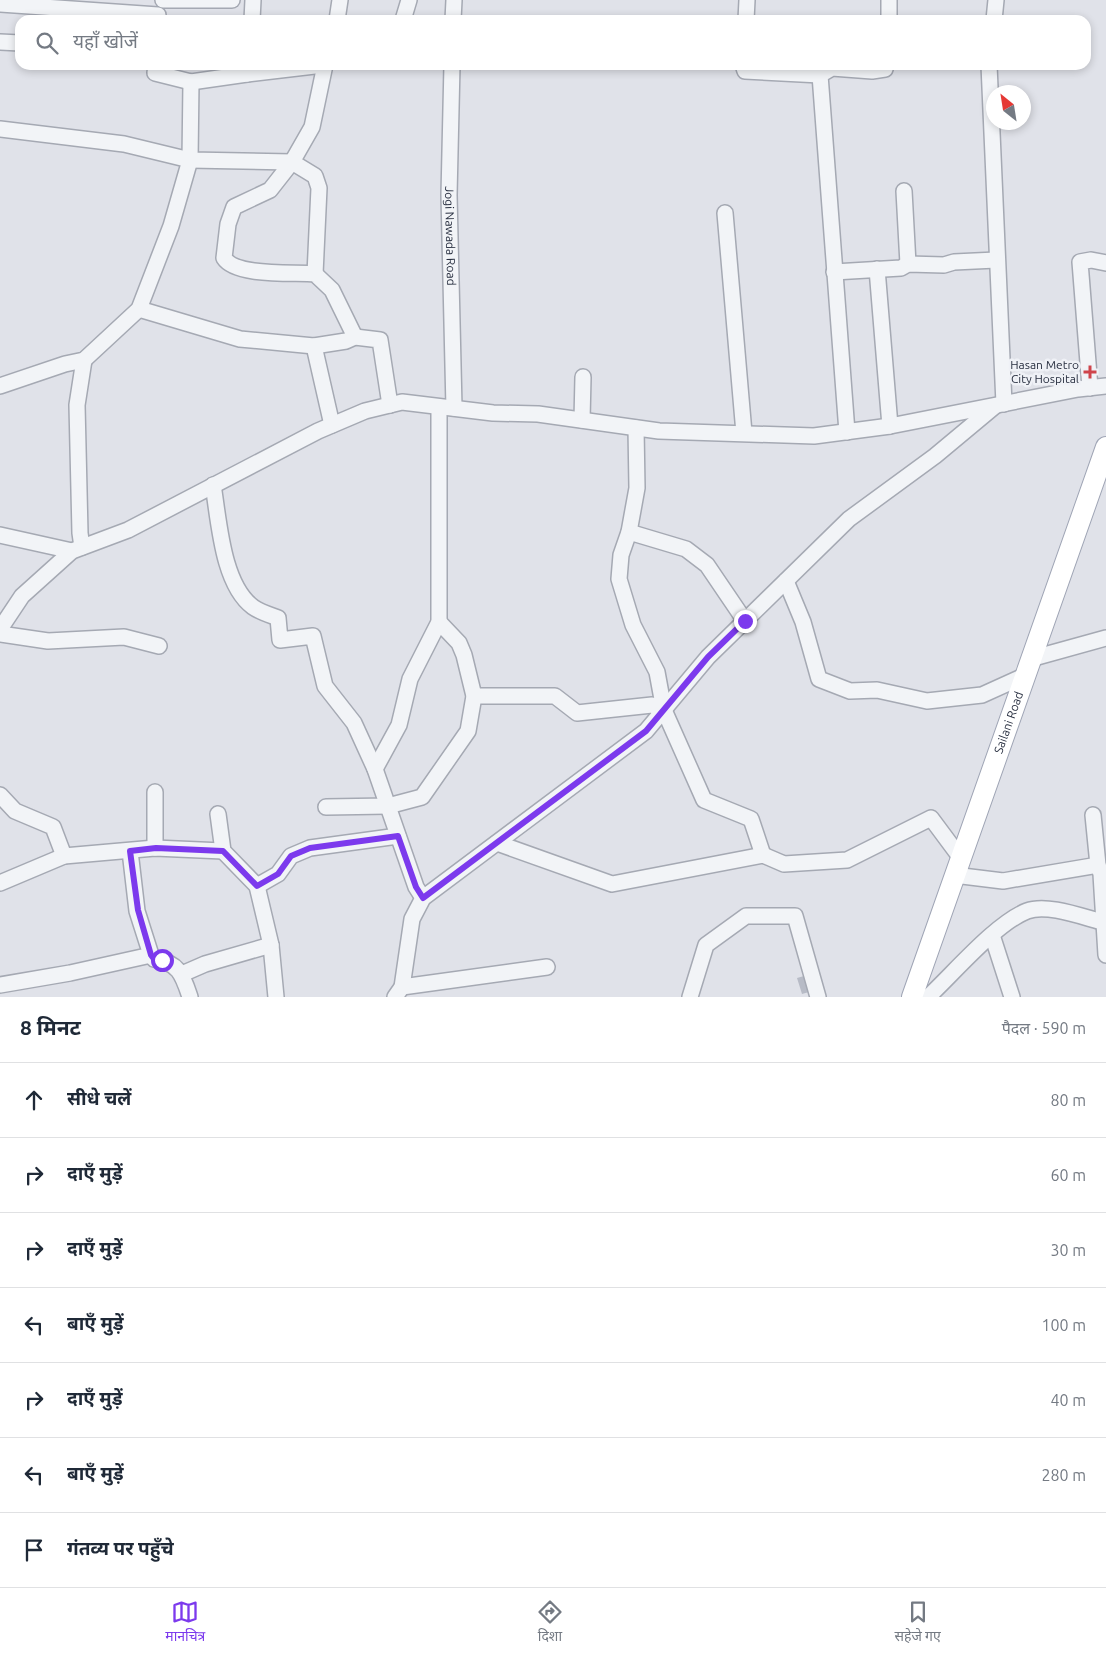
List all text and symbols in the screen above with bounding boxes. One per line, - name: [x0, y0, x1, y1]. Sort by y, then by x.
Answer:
- search box: [15, 15, 1091, 70]
- icon: search: [33, 29, 61, 57]
- text: यहाँ खोजें: [73, 30, 138, 52]
- north arrow: [986, 85, 1031, 130]
- street label: Jogi Nawada Road: [443, 186, 458, 286]
- place label: Hasan Metro City Hospital: [1010, 358, 1079, 385]
- marker: Hasan Metro City Hospital: [1083, 365, 1097, 379]
- route end: [734, 610, 757, 633]
- street label: Sailani Road: [991, 690, 1025, 755]
- route start: [151, 949, 174, 972]
- text: 8 मिनट: [20, 1015, 81, 1039]
- text: पैदल · 590 m: [1002, 1019, 1086, 1037]
- icon: ahead: [20, 1086, 48, 1114]
- text: सीधे चलें: [67, 1087, 131, 1109]
- text: 80 m: [1050, 1091, 1086, 1109]
- icon: right: [20, 1161, 48, 1189]
- text: दाएँ मुड़ें: [67, 1162, 123, 1184]
- text: 60 m: [1050, 1166, 1086, 1184]
- icon: right: [20, 1236, 48, 1264]
- text: दाएँ मुड़ें: [67, 1237, 123, 1259]
- text: 30 m: [1050, 1241, 1086, 1259]
- icon: left: [20, 1311, 48, 1339]
- text: बाएँ मुड़ें: [67, 1312, 124, 1334]
- text: 100 m: [1041, 1316, 1086, 1334]
- icon: right: [20, 1386, 48, 1414]
- text: दाएँ मुड़ें: [67, 1387, 123, 1409]
- text: 40 m: [1050, 1391, 1086, 1409]
- icon: left: [20, 1461, 48, 1489]
- text: बाएँ मुड़ें: [67, 1462, 124, 1484]
- text: 280 m: [1041, 1466, 1086, 1484]
- icon: arrive: [20, 1536, 48, 1564]
- text: गंतव्य पर पहुँचे: [67, 1537, 174, 1559]
- tab: मानचित्र: [165, 1598, 205, 1647]
- tab: दिशा: [536, 1598, 564, 1647]
- tab: सहेजे गए: [895, 1598, 941, 1647]

